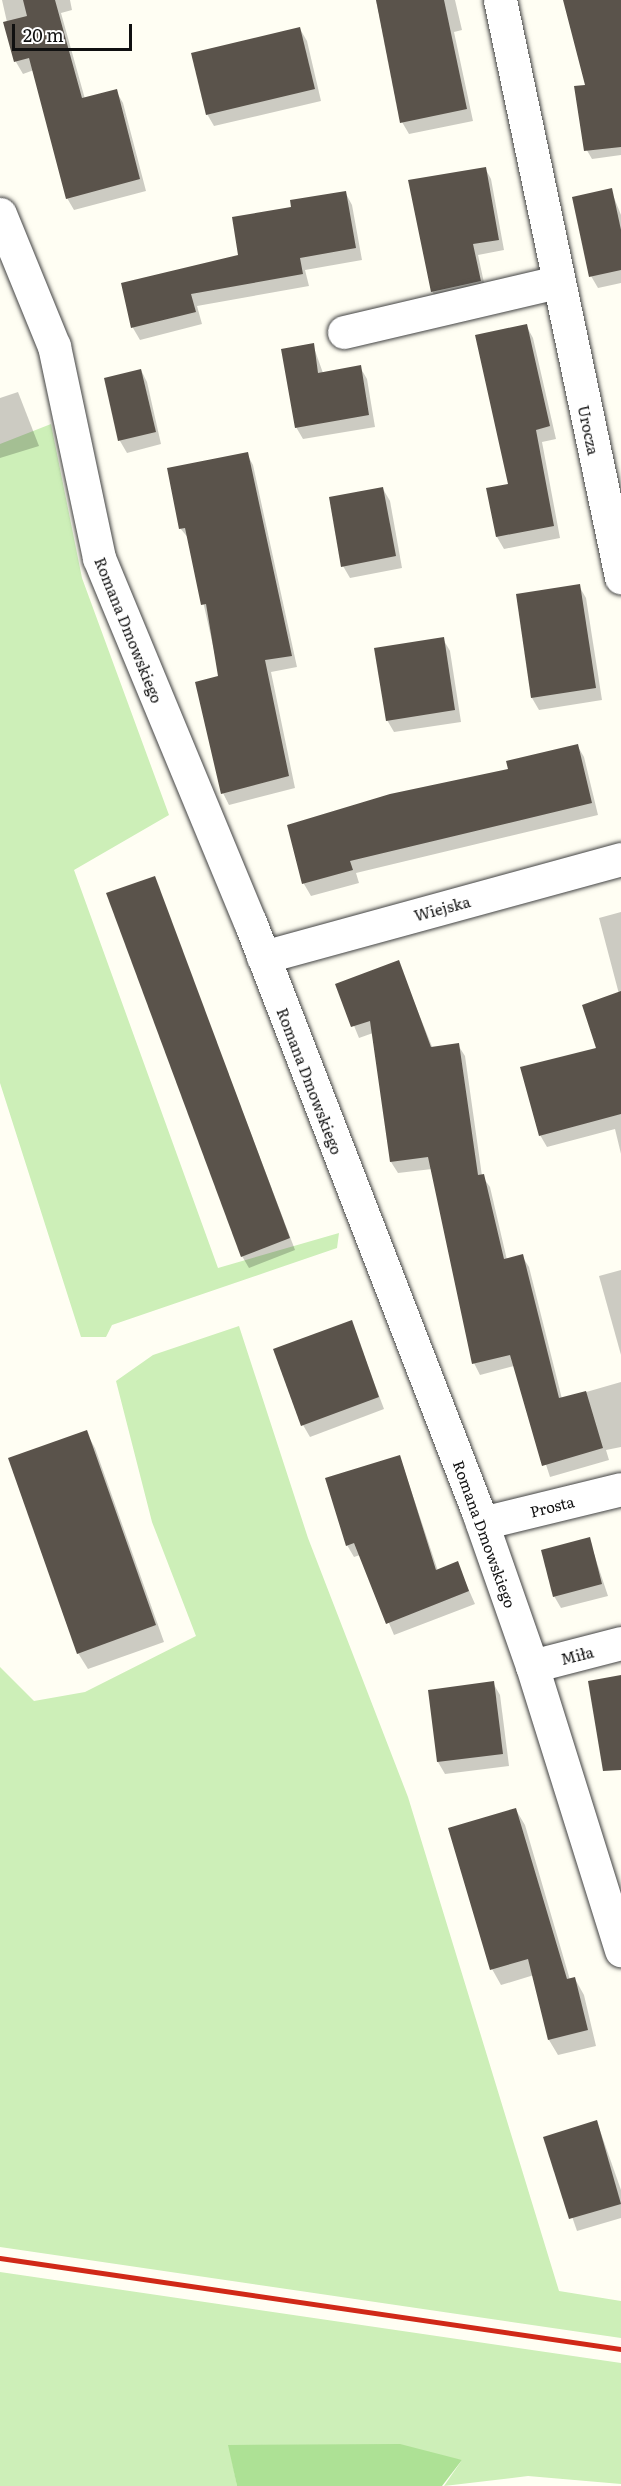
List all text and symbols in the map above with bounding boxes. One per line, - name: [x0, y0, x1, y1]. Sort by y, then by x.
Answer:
- scale bar: [15, 12, 135, 50]
- text: 20 m: [23, 21, 64, 48]
- street label: Urocza: [575, 403, 603, 457]
- street label: Romana Dmowskiego: [92, 555, 166, 705]
- street label: Wiejska: [412, 892, 472, 924]
- street label: Romana Dmowskiego: [274, 1005, 346, 1157]
- street label: Romana Dmowskiego: [450, 1458, 520, 1610]
- street label: Prosta: [528, 1492, 576, 1520]
- street label: Miła: [559, 1642, 595, 1668]

